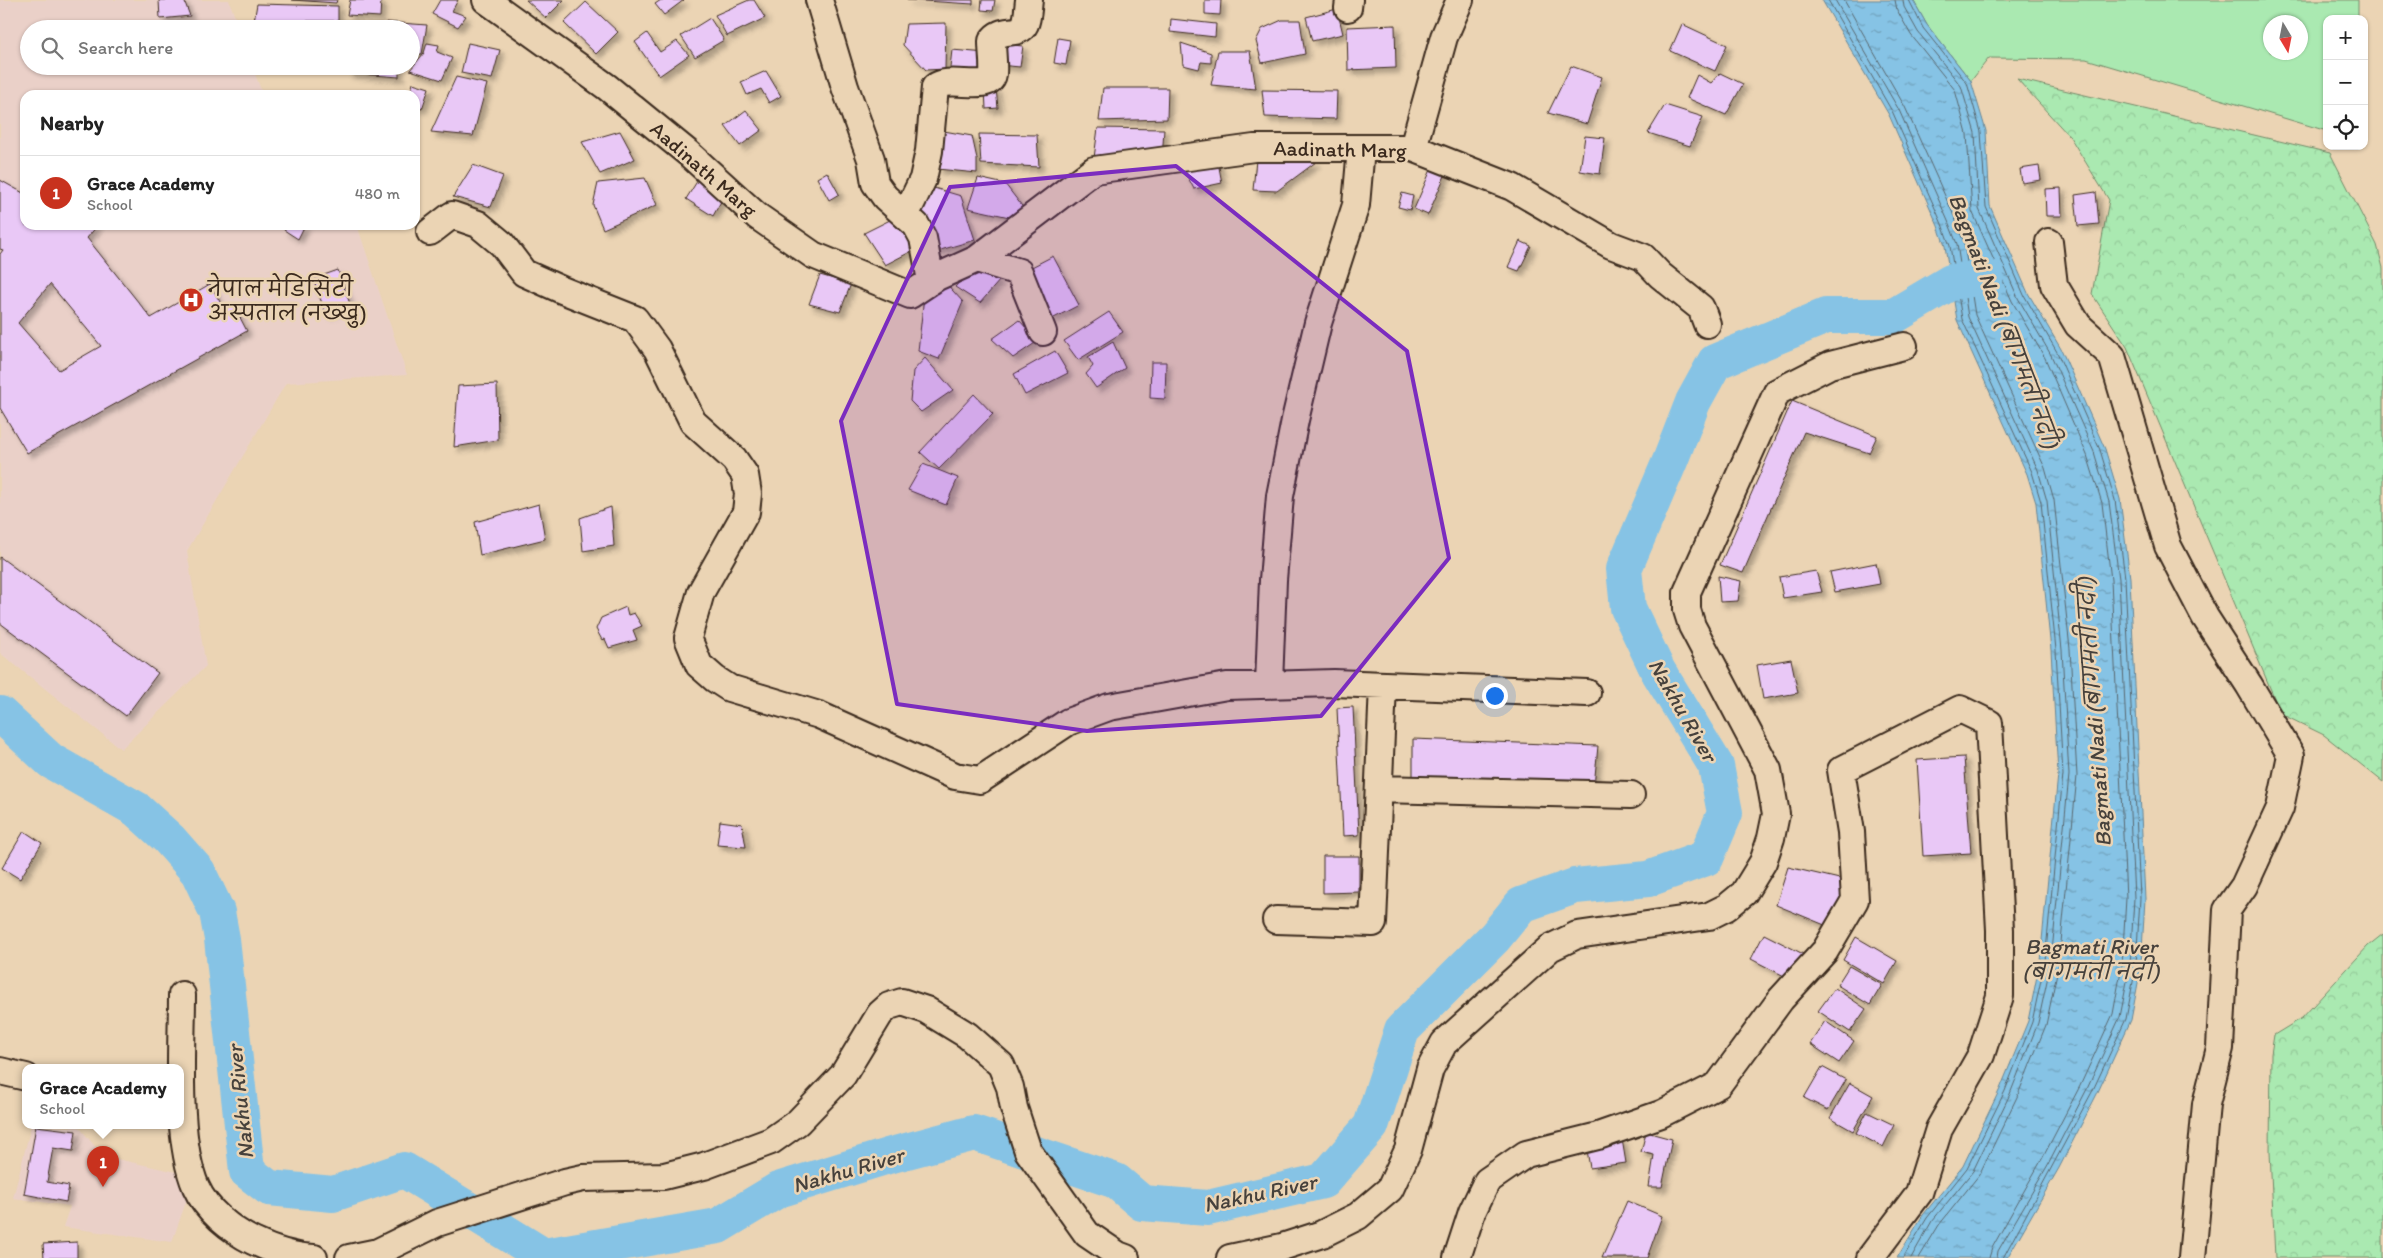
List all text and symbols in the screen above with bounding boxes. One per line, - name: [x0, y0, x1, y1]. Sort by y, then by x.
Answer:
- north arrow: [2263, 15, 2308, 60]
- map controls: [2323, 15, 2368, 150]
- button: +: [2323, 15, 2368, 60]
- search box: [20, 20, 420, 75]
- icon: search: [38, 34, 66, 62]
- text: Search here: [78, 36, 173, 59]
- button: −: [2323, 60, 2368, 105]
- button: locate: [2323, 105, 2368, 150]
- text: Nearby: [40, 110, 104, 135]
- street label: Aadinath Marg: [645, 116, 763, 222]
- street label: Aadinath Marg: [1273, 135, 1407, 163]
- text: Grace Academy: [87, 172, 214, 195]
- text: 1: [52, 184, 60, 203]
- text: 480 m: [355, 184, 400, 203]
- water label: Bagmati Nadi (बागमती नदी): [1943, 189, 2068, 453]
- text: School: [87, 195, 133, 214]
- place label: नेपाल मेडिसिटी अस्पताल (नख्खु): [207, 272, 367, 328]
- hospital icon: नेपाल मेडिसिटी अस्पताल (नख्खु): [178, 287, 204, 313]
- water label: Bagmati Nadi (बागमती नदी): [2068, 575, 2117, 848]
- water label: Nakhu River: [1643, 654, 1724, 768]
- your location: [1482, 683, 1508, 709]
- water label: Bagmati River (बागमती नदी): [2023, 933, 2160, 985]
- water label: Nakhu River: [220, 1041, 259, 1160]
- popup: [22, 1064, 184, 1129]
- text: Grace Academy: [39, 1076, 167, 1099]
- text: School: [39, 1099, 85, 1118]
- water label: Nakhu River: [789, 1141, 909, 1199]
- pin: 1: [87, 1146, 119, 1187]
- water label: Nakhu River: [1201, 1167, 1321, 1218]

